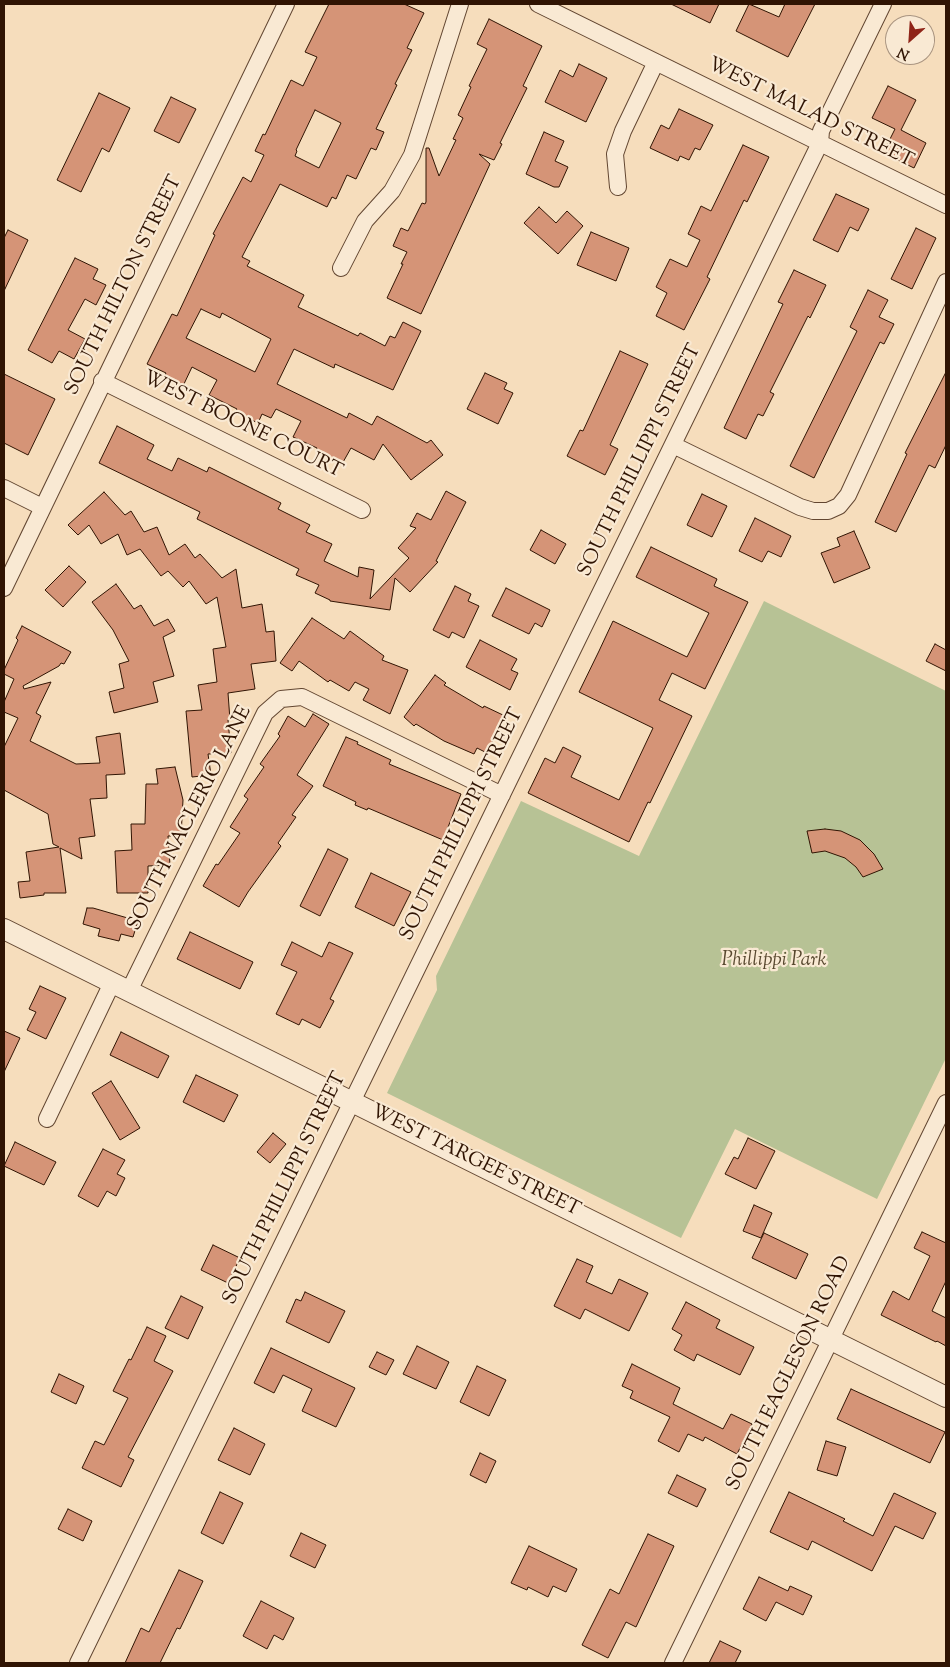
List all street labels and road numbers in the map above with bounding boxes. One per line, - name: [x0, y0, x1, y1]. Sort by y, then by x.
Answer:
- street label: WEST MALAD STREET: [703, 54, 917, 174]
- street label: SOUTH HILTON STREET: [61, 172, 189, 400]
- street label: SOUTH PHILLIPPI STREET: [574, 341, 708, 581]
- street label: WEST BOONE COURT: [138, 367, 346, 485]
- street label: SOUTH NACLERIO LANE: [124, 703, 258, 935]
- street label: SOUTH PHILLIPPI STREET: [396, 705, 530, 945]
- street label: SOUTH PHILLIPPI STREET: [219, 1069, 353, 1309]
- street label: WEST TARGEE STREET: [366, 1101, 584, 1223]
- street label: SOUTH EAGLESON ROAD: [723, 1253, 857, 1495]

